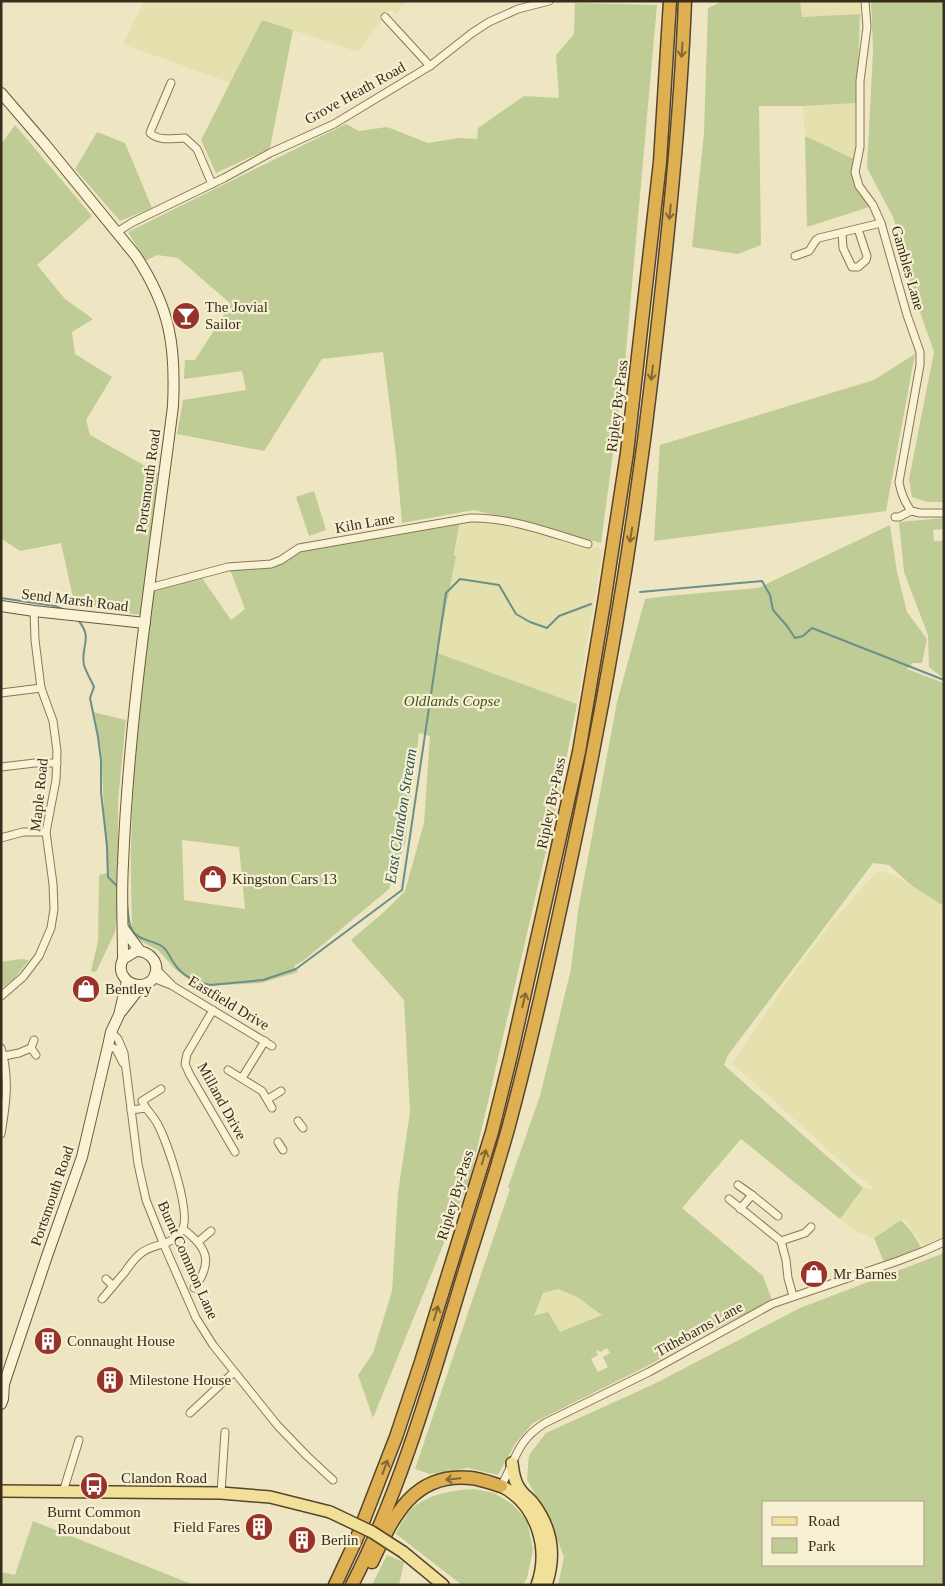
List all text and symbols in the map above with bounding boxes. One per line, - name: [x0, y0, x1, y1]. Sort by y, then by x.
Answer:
- one-way arrow: [678, 42, 687, 58]
- street label: Grove Heath Road: [302, 59, 408, 127]
- one-way arrow: [665, 204, 675, 220]
- street label: Gambles Lane: [888, 224, 928, 312]
- place label: The Jovial Sailor: [205, 299, 268, 332]
- bar icon: The Jovial Sailor: [171, 301, 201, 331]
- street label: Ripley By-Pass: [603, 359, 631, 453]
- one-way arrow: [647, 365, 657, 381]
- street label: Portsmouth Road: [133, 428, 163, 534]
- street label: Kiln Lane: [334, 510, 396, 536]
- one-way arrow: [626, 526, 636, 542]
- street label: Send Marsh Road: [21, 586, 130, 615]
- park label: Oldlands Copse: [404, 693, 500, 709]
- water label: East Clandon Stream: [381, 747, 420, 886]
- street label: Ripley By-Pass: [534, 756, 569, 850]
- street label: Maple Road: [27, 757, 51, 833]
- shop icon: Kingston Cars 13: [198, 864, 228, 894]
- place label: Kingston Cars 13: [232, 871, 337, 887]
- street label: Eastfield Drive: [186, 973, 273, 1034]
- shop icon: Bentley: [71, 974, 101, 1004]
- place label: Bentley: [105, 981, 152, 997]
- one-way arrow: [520, 992, 529, 1008]
- street label: Milland Drive: [194, 1060, 250, 1143]
- street label: Portsmouth Road: [27, 1143, 77, 1248]
- street label: Ripley By-Pass: [434, 1148, 476, 1242]
- one-way arrow: [479, 1150, 489, 1166]
- street label: Burnt Common Lane: [155, 1199, 221, 1322]
- shop icon: Mr Barnes: [799, 1259, 829, 1289]
- place label: Mr Barnes: [833, 1266, 897, 1282]
- street label: Tithebarns Lane: [653, 1298, 746, 1360]
- one-way arrow: [432, 1305, 441, 1321]
- building icon: Connaught House: [33, 1326, 63, 1356]
- place label: Connaught House: [67, 1333, 175, 1349]
- building icon: Milestone House: [95, 1365, 125, 1395]
- place label: Milestone House: [129, 1372, 231, 1388]
- one-way arrow: [381, 1460, 390, 1475]
- street label: Clandon Road: [121, 1470, 208, 1486]
- bus stop icon: Burnt Common Roundabout: [79, 1471, 109, 1501]
- one-way arrow: [446, 1474, 462, 1484]
- legend: [762, 1501, 925, 1566]
- place label: Burnt Common Roundabout: [47, 1504, 141, 1537]
- building icon: Field Fares: [244, 1512, 274, 1542]
- text: Road: [808, 1513, 840, 1529]
- place label: Field Fares: [173, 1519, 240, 1535]
- building icon: Berlin: [287, 1525, 317, 1555]
- place label: Berlin: [321, 1532, 359, 1548]
- text: Park: [808, 1538, 836, 1554]

